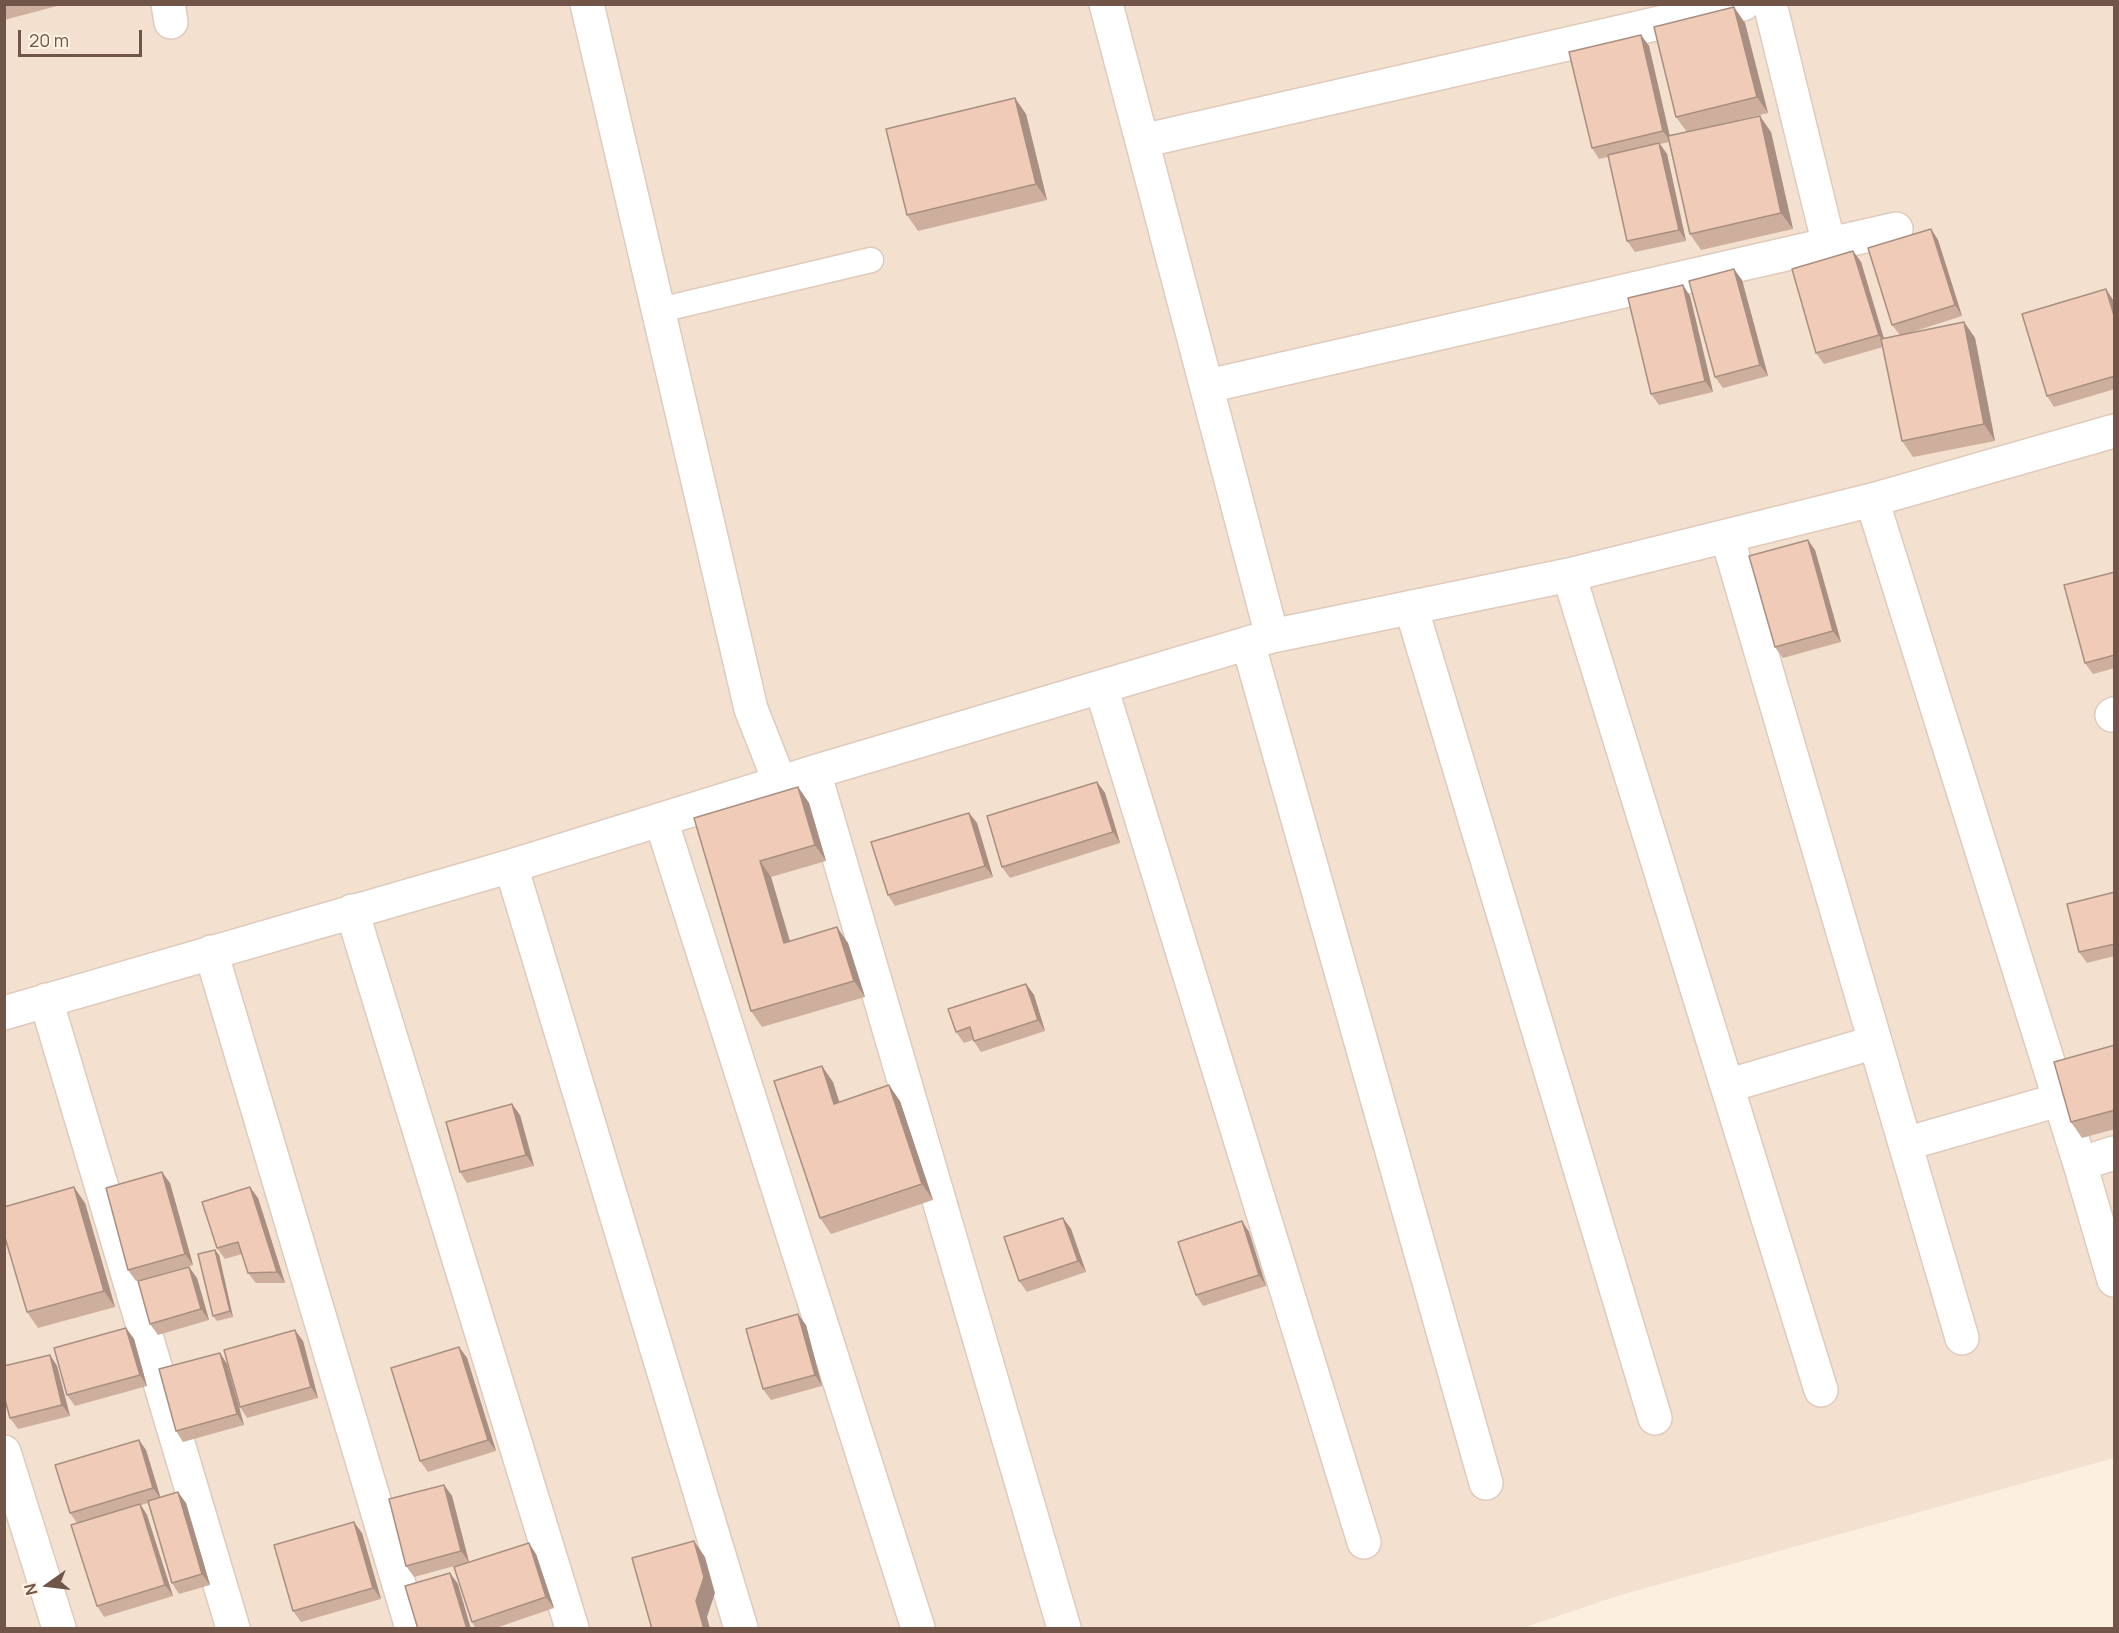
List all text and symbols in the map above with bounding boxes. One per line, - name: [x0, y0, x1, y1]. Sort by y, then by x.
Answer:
- scale bar: [21, 18, 146, 56]
- text: 20 m: [29, 28, 69, 52]
- north arrow: [18, 1555, 78, 1615]
- text: N: [18, 1581, 43, 1598]

